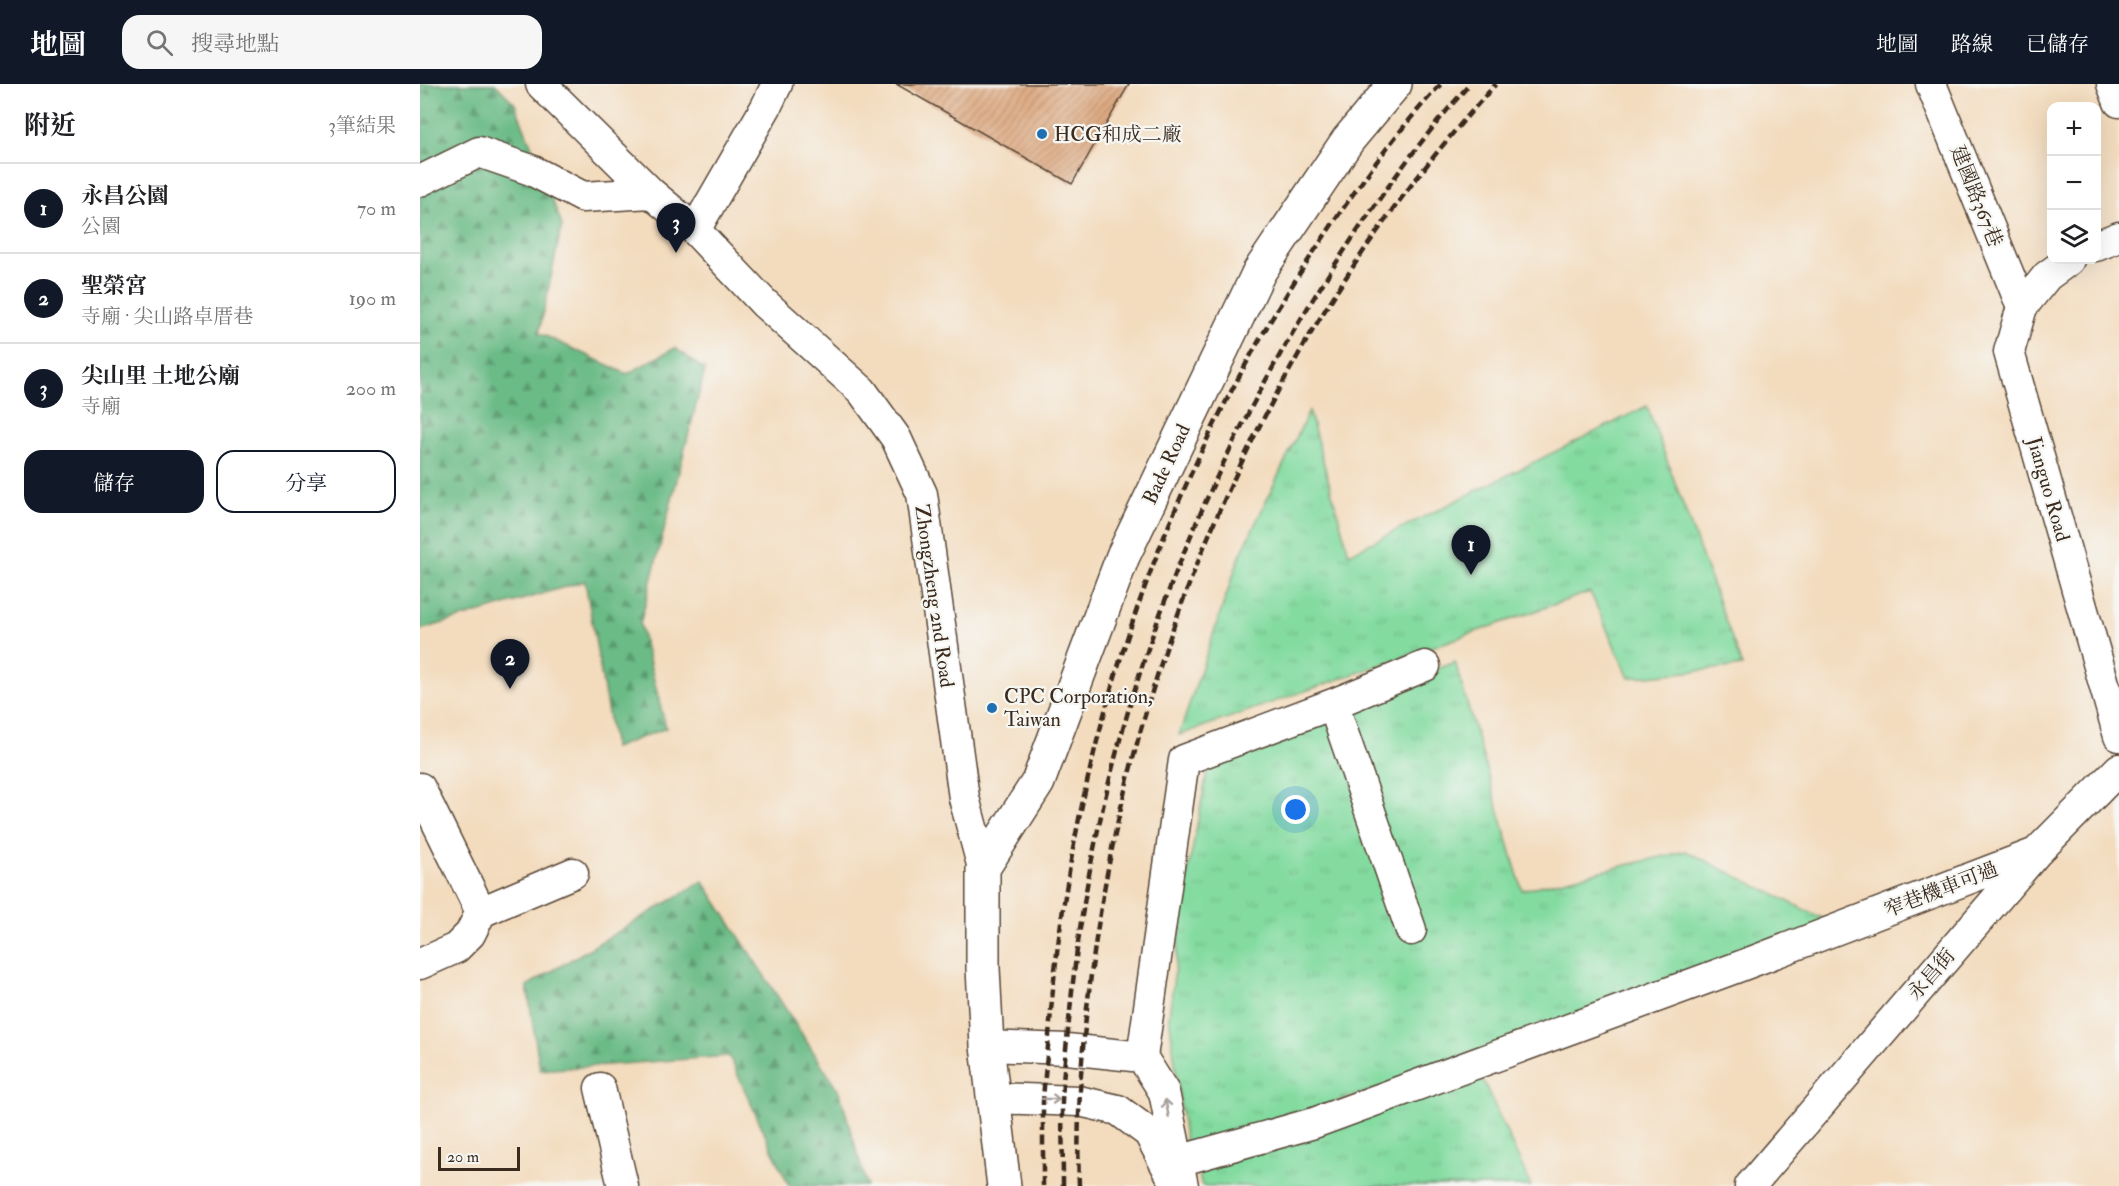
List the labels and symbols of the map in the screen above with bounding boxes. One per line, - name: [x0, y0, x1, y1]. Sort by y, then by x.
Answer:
- place label: HCG和成二廠: [1054, 122, 1182, 147]
- marker: HCG和成二廠: [1035, 127, 1049, 141]
- street label: 建國路367巷: [1945, 142, 2008, 250]
- pin: 3: [656, 204, 696, 253]
- street label: Bade Road: [1137, 420, 1196, 508]
- street label: Jianguo Road: [2021, 433, 2075, 545]
- street label: Zhongzheng 2nd Road: [909, 503, 960, 689]
- pin: 1: [1452, 526, 1490, 575]
- pin: 2: [490, 640, 530, 689]
- place label: CPC Corporation, Taiwan: [1004, 684, 1153, 732]
- marker: CPC Corporation, Taiwan: [985, 701, 999, 715]
- your location: [1281, 795, 1310, 824]
- street label: 窄巷機車可過: [1881, 856, 2002, 923]
- street label: 永昌街: [1902, 943, 1960, 1005]
- one-way arrow: [1041, 1094, 1061, 1105]
- one-way arrow: [1161, 1099, 1172, 1118]
- scale bar: [438, 1144, 520, 1172]

